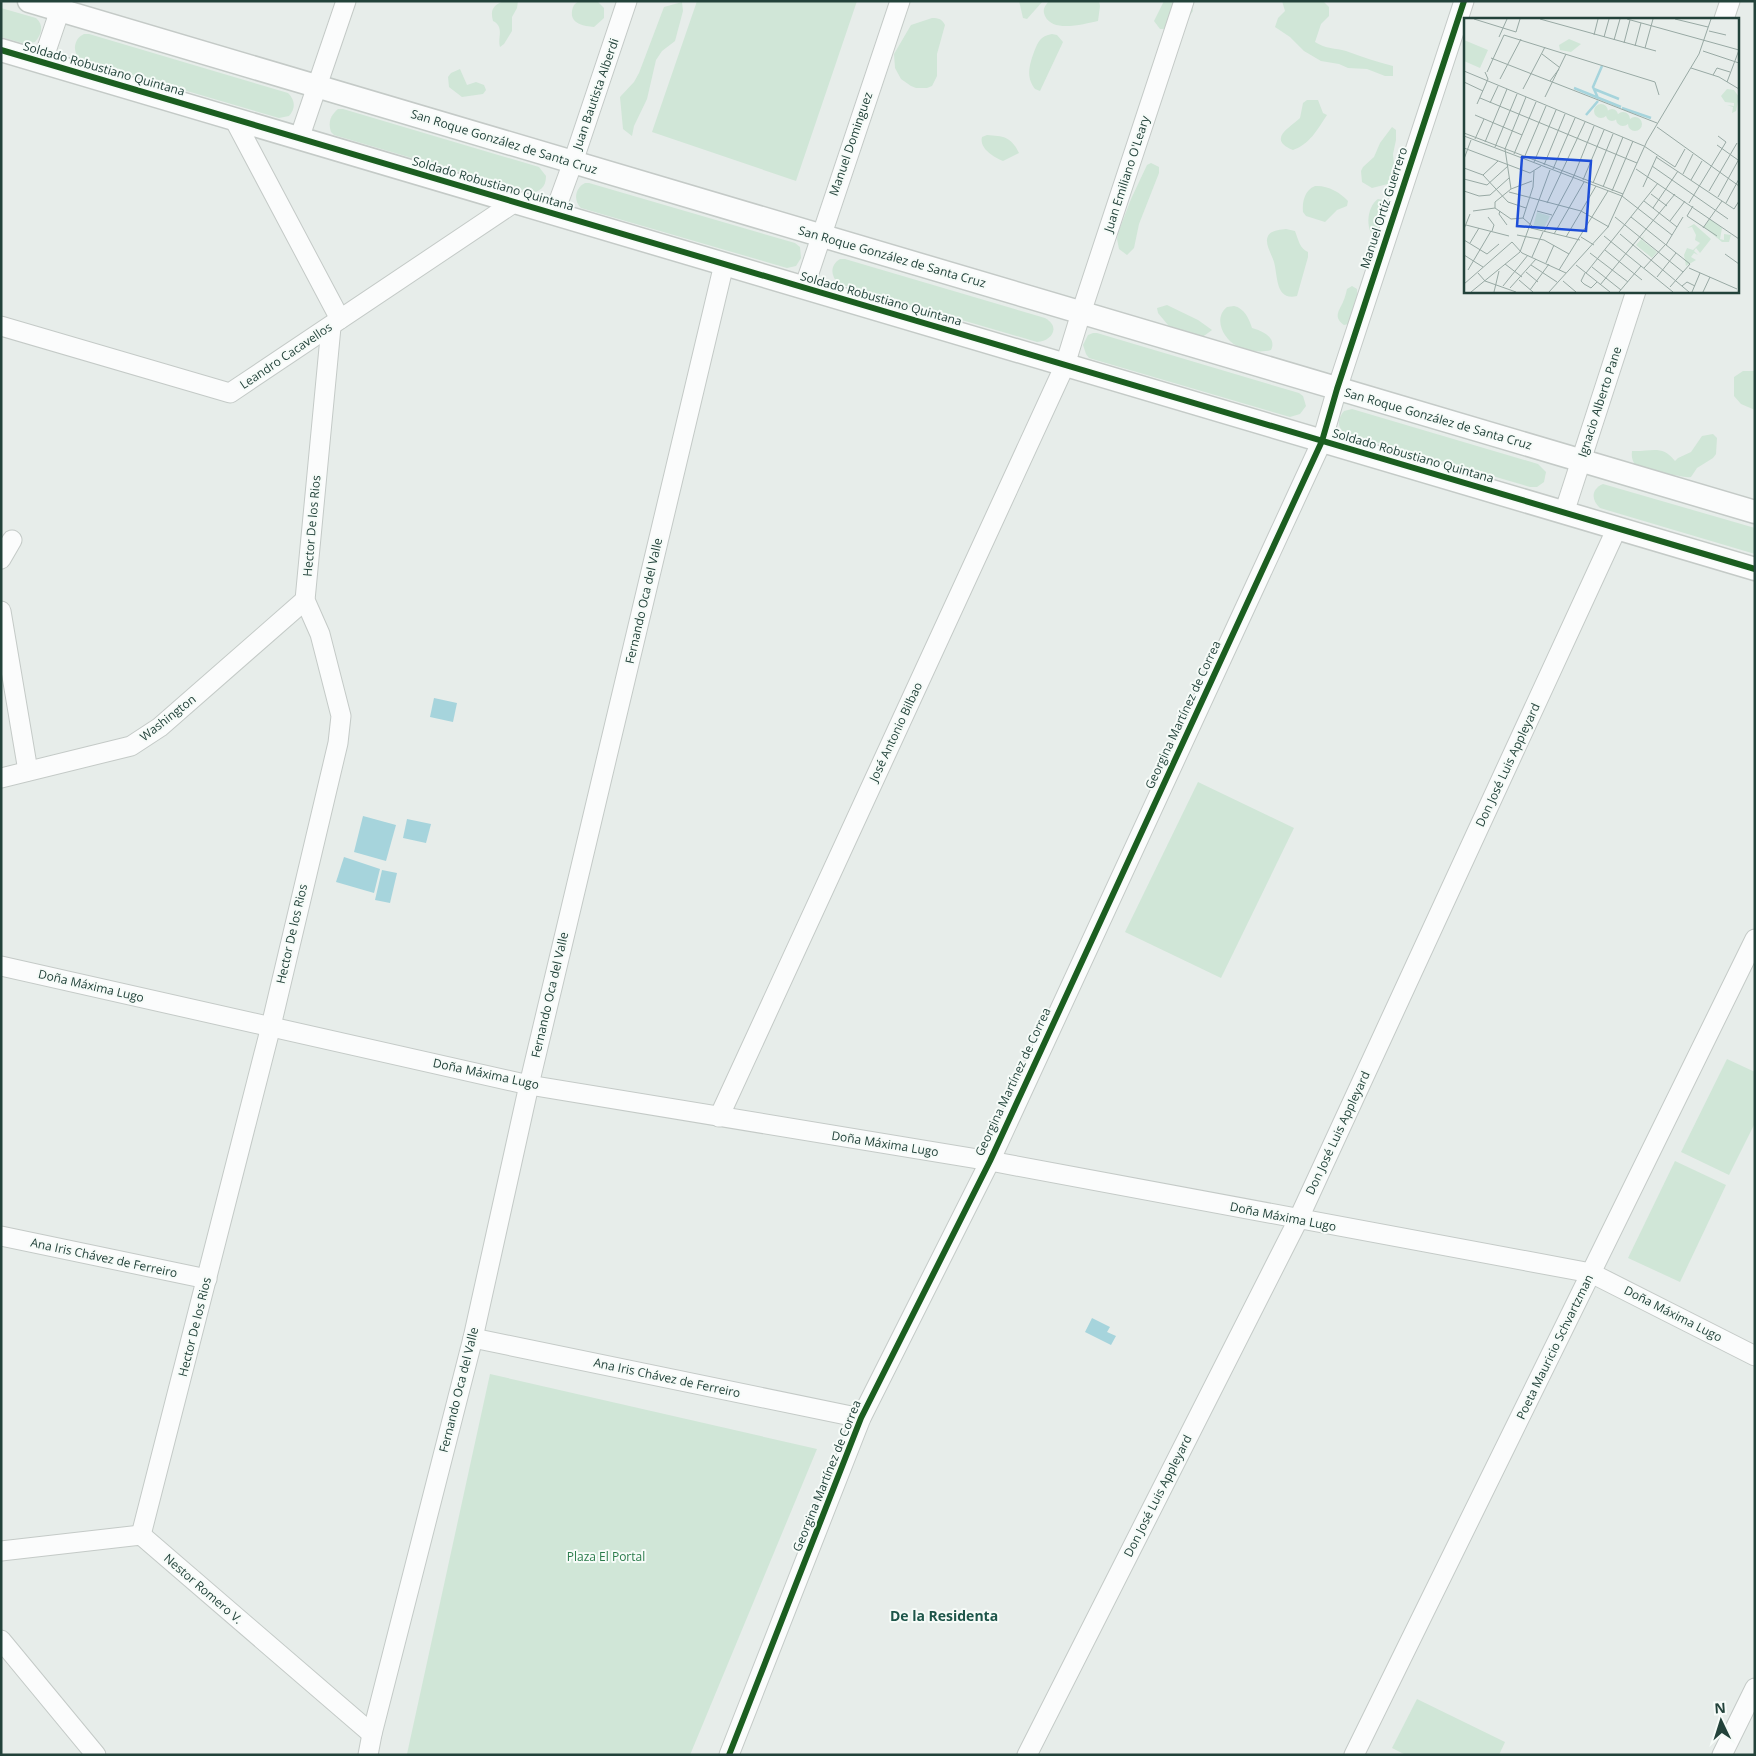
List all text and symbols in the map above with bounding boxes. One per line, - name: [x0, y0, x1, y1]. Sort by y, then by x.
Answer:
- inset map: [1464, 18, 1738, 292]
- street label: Juan Bautista Alberdi: [568, 36, 623, 153]
- street label: Soldado Robustiano Quintana: [21, 37, 187, 100]
- street label: Manuel Dominguez: [825, 89, 876, 198]
- street label: San Roque González de Santa Cruz: [409, 105, 600, 178]
- street label: Juan Emiliano O'Leary: [1099, 113, 1154, 235]
- street label: Manuel Ortíz Guerrero: [1356, 145, 1411, 271]
- street label: Soldado Robustiano Quintana: [410, 152, 576, 215]
- street label: San Roque González de Santa Cruz: [796, 222, 988, 292]
- street label: Soldado Robustiano Quintana: [798, 267, 964, 330]
- street label: Leandro Cacavellos: [236, 318, 335, 393]
- street label: Ignacio Alberto Pane: [1574, 344, 1625, 459]
- street label: San Roque González de Santa Cruz: [1342, 384, 1534, 454]
- street label: Soldado Robustiano Quintana: [1330, 424, 1496, 487]
- street label: Hector De los Rios: [299, 474, 324, 577]
- street label: Fernando Oca del Valle: [621, 536, 666, 665]
- street label: Georgina Martínez de Correa: [1141, 638, 1224, 792]
- street label: José Antonio Bilbao: [865, 679, 926, 785]
- street label: Washington: [136, 690, 199, 745]
- street label: Don José Luis Appleyard: [1471, 700, 1544, 830]
- street label: Hector De los Rios: [272, 882, 311, 985]
- street label: Fernando Oca del Valle: [527, 930, 572, 1059]
- street label: Doña Máxima Lugo: [37, 965, 146, 1006]
- street label: Georgina Martínez de Correa: [971, 1005, 1054, 1159]
- street label: Doña Máxima Lugo: [431, 1054, 541, 1093]
- street label: Don José Luis Appleyard: [1301, 1068, 1374, 1198]
- street label: Doña Máxima Lugo: [830, 1127, 940, 1160]
- street label: Doña Máxima Lugo: [1228, 1198, 1338, 1235]
- street label: Ana Iris Chávez de Ferreiro: [29, 1234, 179, 1281]
- street label: Poeta Mauricio Schvartzman: [1512, 1271, 1597, 1422]
- street label: Hector De los Rios: [174, 1275, 215, 1378]
- street label: Doña Máxima Lugo: [1621, 1281, 1725, 1346]
- street label: Fernando Oca del Valle: [435, 1325, 482, 1454]
- street label: Ana Iris Chávez de Ferreiro: [592, 1354, 742, 1401]
- street label: Georgina Martínez de Correa: [788, 1398, 865, 1554]
- street label: Don José Luis Appleyard: [1119, 1432, 1196, 1560]
- park label: Plaza El Portal: [567, 1548, 645, 1565]
- street label: Nestor Romero V.: [160, 1550, 246, 1628]
- district label: De la Residenta: [890, 1606, 998, 1625]
- north arrow: [1696, 1696, 1746, 1746]
- text: N: [1714, 1698, 1726, 1717]

